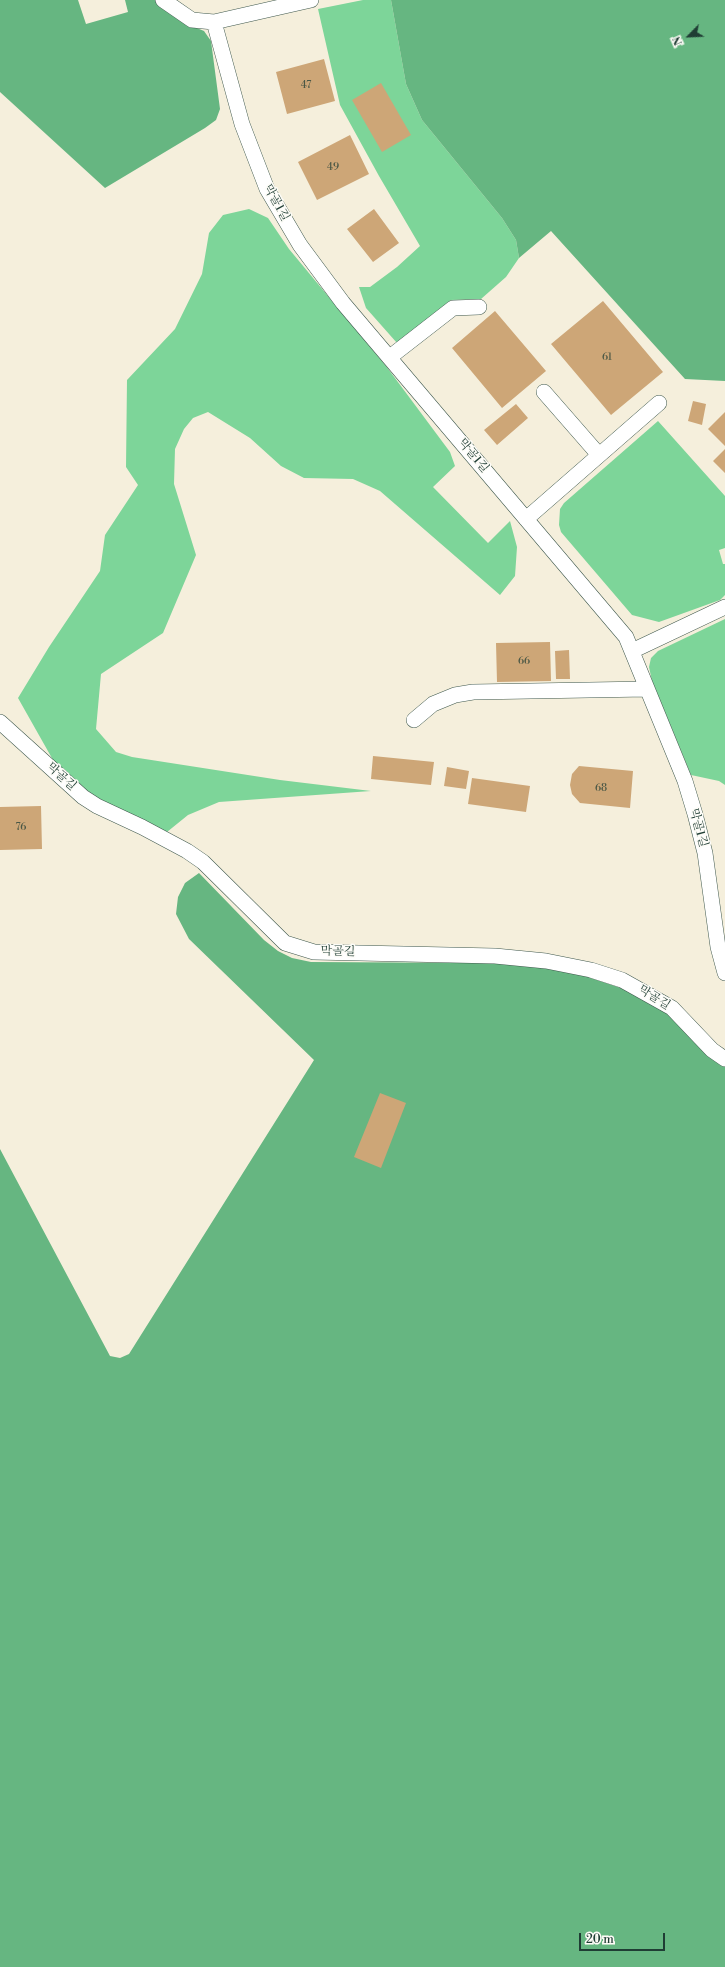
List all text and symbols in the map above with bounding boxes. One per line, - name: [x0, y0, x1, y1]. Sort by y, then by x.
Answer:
- north arrow: [669, 16, 709, 56]
- text: N: [670, 34, 686, 48]
- house number: 47: [301, 80, 311, 92]
- house number: 49: [327, 162, 339, 174]
- street label: 막골1길: [260, 182, 292, 224]
- house number: 61: [602, 352, 612, 364]
- street label: 막골1길: [455, 436, 491, 476]
- house number: 66: [518, 656, 530, 668]
- street label: 막골길: [43, 760, 79, 794]
- house number: 68: [595, 783, 607, 795]
- street label: 막골1길: [686, 807, 710, 849]
- house number: 76: [16, 822, 26, 834]
- street label: 막골길: [320, 944, 356, 960]
- street label: 막골길: [635, 983, 673, 1013]
- scale bar: [581, 1925, 667, 1951]
- text: 20 m: [586, 1932, 614, 1947]

